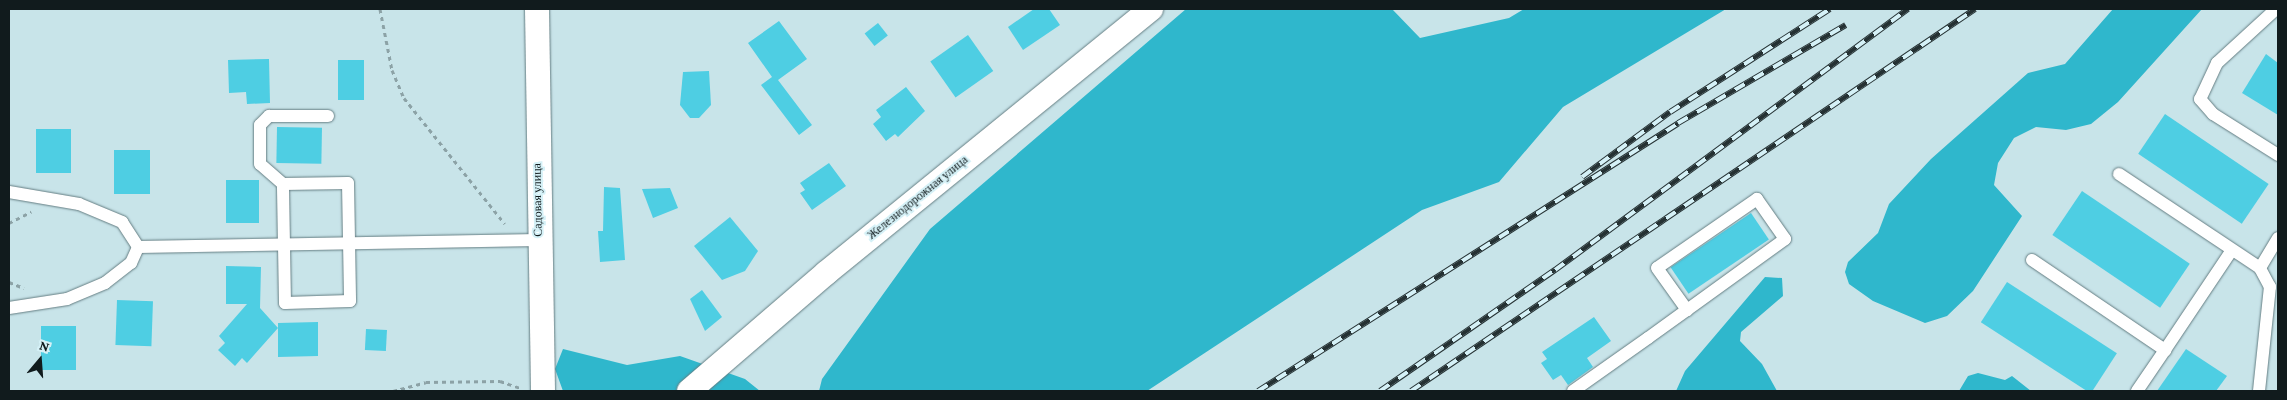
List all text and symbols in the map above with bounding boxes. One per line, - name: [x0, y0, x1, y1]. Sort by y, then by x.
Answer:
- street label: Железнодорожная улица: [865, 153, 971, 243]
- street label: Садовая улица: [530, 163, 546, 237]
- north arrow: [15, 335, 65, 385]
- text: N: [38, 337, 52, 355]

